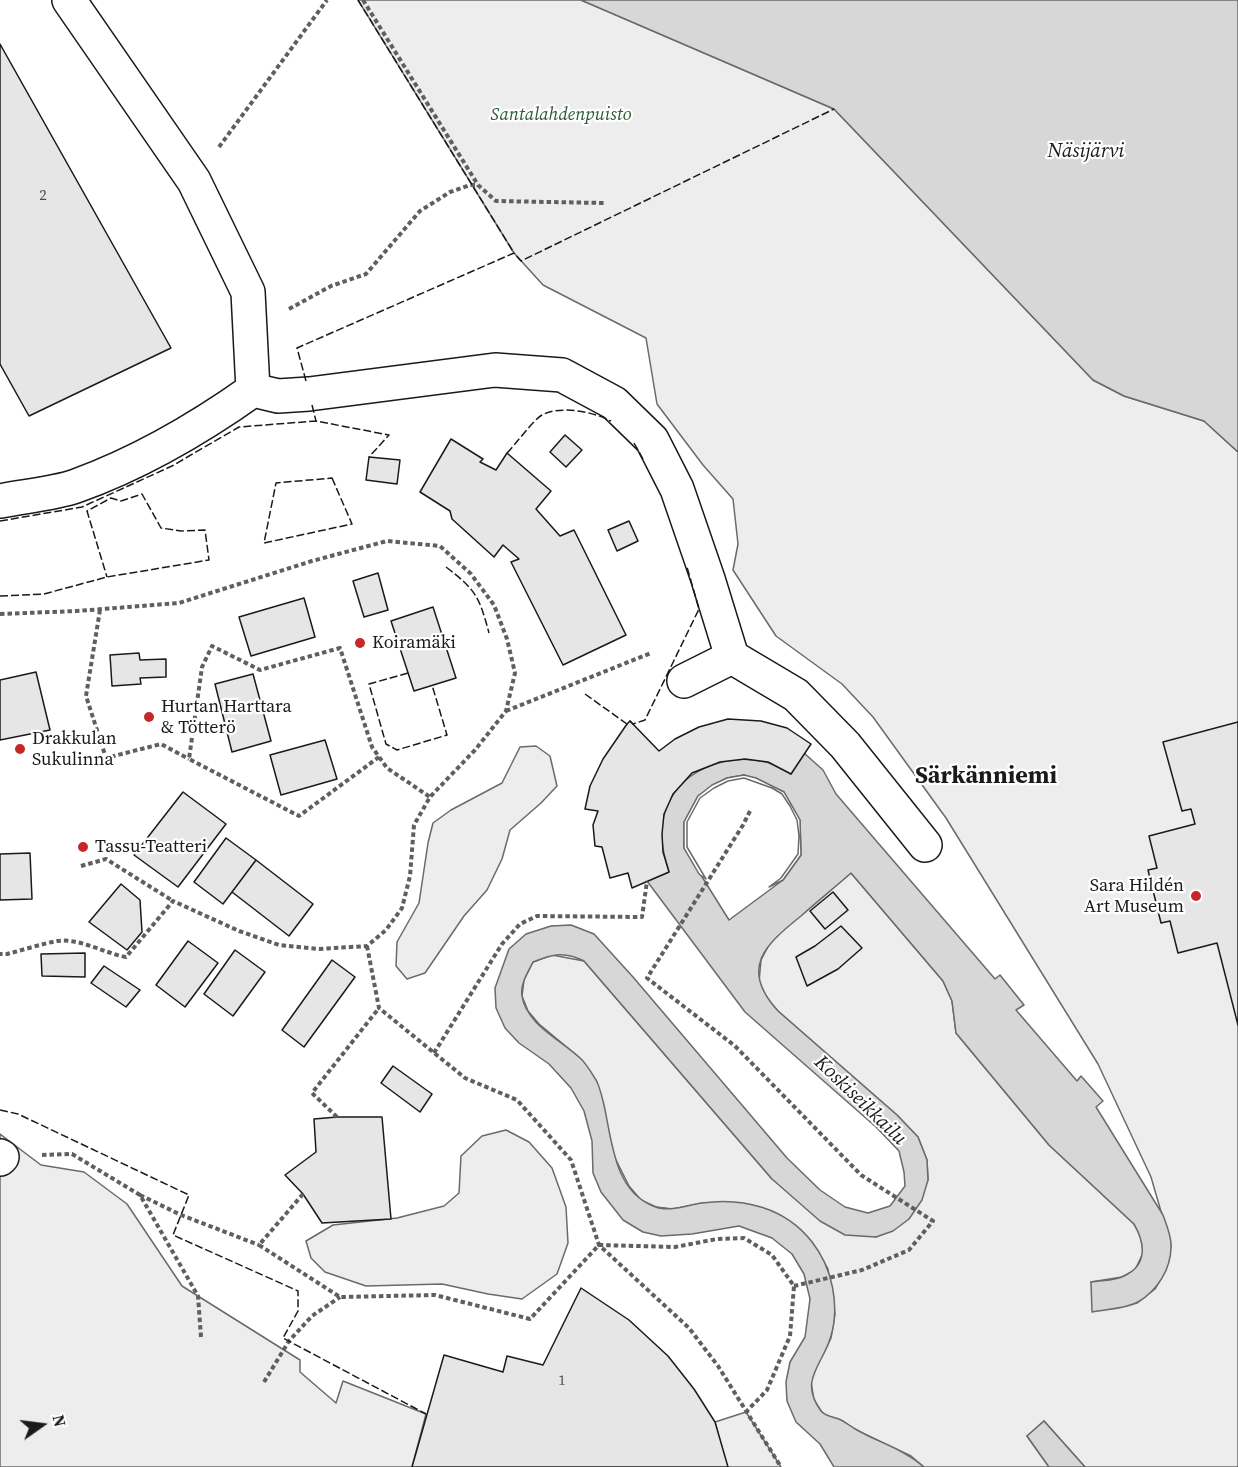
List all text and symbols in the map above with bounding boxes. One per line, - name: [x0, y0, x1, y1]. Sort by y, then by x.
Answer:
- park label: Santalahdenpuisto: [491, 104, 631, 126]
- water label: Näsijärvi: [1048, 140, 1124, 164]
- house number: 2: [39, 187, 47, 205]
- place label: Koiramäki: [372, 632, 456, 654]
- marker: Koiramäki: [353, 636, 367, 650]
- place label: Hurtan Harttara & Tötterö: [161, 696, 292, 738]
- marker: Hurtan Harttara & Tötterö: [142, 710, 156, 724]
- place label: Drakkulan Sukulinna: [32, 728, 117, 771]
- marker: Drakkulan Sukulinna: [13, 742, 27, 756]
- district label: Särkänniemi: [915, 763, 1057, 791]
- place label: Tassu-Teatteri: [95, 836, 207, 858]
- marker: Tassu-Teatteri: [76, 840, 90, 854]
- place label: Sara Hildén Art Museum: [1084, 875, 1184, 918]
- marker: Sara Hildén Art Museum: [1189, 889, 1203, 903]
- water label: Koskiseikkailu: [809, 1051, 911, 1151]
- house number: 1: [558, 1372, 566, 1390]
- north arrow: [12, 1395, 72, 1455]
- text: N: [47, 1412, 72, 1429]

